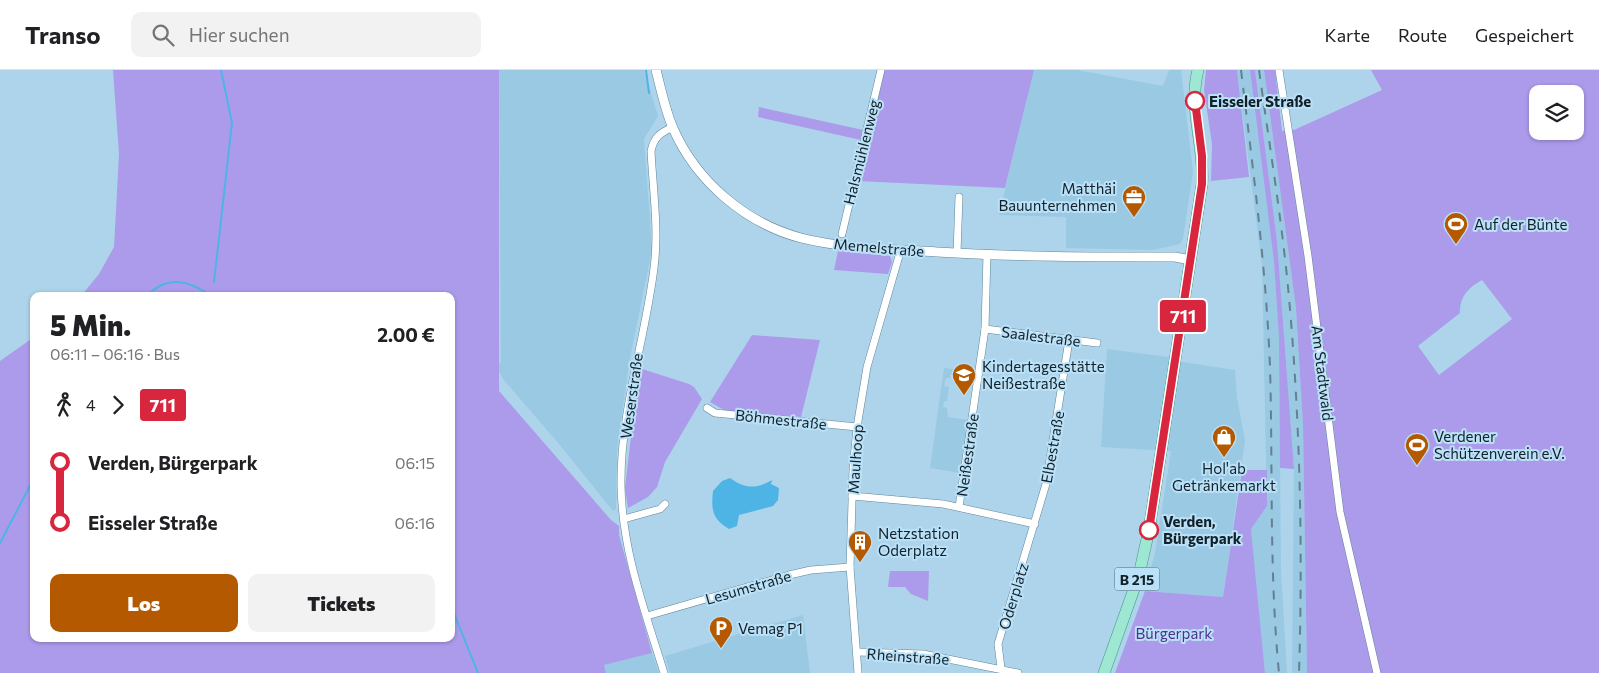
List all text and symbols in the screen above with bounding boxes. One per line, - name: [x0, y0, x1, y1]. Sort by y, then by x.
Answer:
- search box: [131, 12, 481, 57]
- text: Transo: [25, 20, 101, 49]
- icon: search: [149, 21, 177, 49]
- text: Hier suchen: [189, 23, 290, 46]
- text: Karte: [1325, 24, 1370, 46]
- text: Route: [1398, 24, 1447, 46]
- text: Gespeichert: [1475, 24, 1574, 46]
- map controls: [1529, 85, 1584, 140]
- button: layers: [1529, 85, 1584, 140]
- marker: Eisseler Straße: [1185, 91, 1205, 111]
- place label: Eisseler Straße: [1209, 92, 1311, 110]
- street label: Halsmühlenweg: [839, 98, 883, 206]
- place label: Matthäi Bauunternehmen: [998, 179, 1116, 214]
- office icon: Matthäi Bauunternehmen: [1121, 184, 1147, 218]
- sports icon: Auf der Bünte: [1443, 211, 1469, 245]
- place label: Auf der Bünte: [1474, 215, 1568, 233]
- street label: Memelstraße: [833, 234, 925, 260]
- line badge: 711: [1154, 300, 1212, 332]
- text: 711: [1170, 305, 1196, 327]
- text: 5 Min.: [50, 308, 131, 342]
- street label: Saalestraße: [1000, 322, 1082, 350]
- text: 2.00 €: [377, 323, 435, 346]
- street label: Am Stadtwald: [1308, 324, 1338, 422]
- text: 06:11 – 06:16 · Bus: [50, 344, 180, 363]
- street label: Weserstraße: [616, 352, 646, 440]
- place label: Kindertagesstätte Neißestraße: [982, 357, 1105, 392]
- school or university icon: Kindertagesstätte Neißestraße: [951, 362, 977, 396]
- icon: walk: [50, 391, 78, 419]
- icon: forward: [104, 391, 132, 419]
- text: 711: [150, 394, 176, 416]
- text: 4: [86, 395, 96, 414]
- street label: Böhmestraße: [734, 405, 828, 433]
- street label: Elbestraße: [1037, 409, 1067, 485]
- street label: Neißestraße: [952, 412, 982, 498]
- street label: Maulhoop: [844, 424, 866, 494]
- shop icon: Hol'ab Getränkemarkt: [1211, 424, 1237, 458]
- place label: Verdener Schützenverein e.V.: [1434, 427, 1565, 462]
- sports icon: Verdener Schützenverein e.V.: [1404, 432, 1430, 466]
- text: Verden, Bürgerpark: [88, 451, 258, 474]
- text: 06:15: [395, 453, 435, 472]
- place label: Hol'ab Getränkemarkt: [1172, 459, 1276, 494]
- text: Eisseler Straße: [88, 511, 217, 534]
- place label: Verden, Bürgerpark: [1163, 512, 1242, 547]
- text: 06:16: [395, 513, 435, 532]
- marker: Verden, Bürgerpark: [1139, 520, 1159, 540]
- place label: Netzstation Oderplatz: [878, 524, 959, 559]
- building icon: Netzstation Oderplatz: [847, 529, 873, 563]
- street label: Oderplatz: [994, 560, 1032, 632]
- street label: Lesumstraße: [703, 566, 793, 608]
- road number: B 215: [1114, 568, 1160, 590]
- button: Los: [50, 574, 238, 632]
- button: Tickets: [248, 574, 435, 632]
- parking icon: Vemag P1: [708, 615, 734, 649]
- place label: Vemag P1: [738, 619, 803, 637]
- park label: Bürgerpark: [1136, 624, 1212, 642]
- street label: Rheinstraße: [866, 644, 950, 668]

